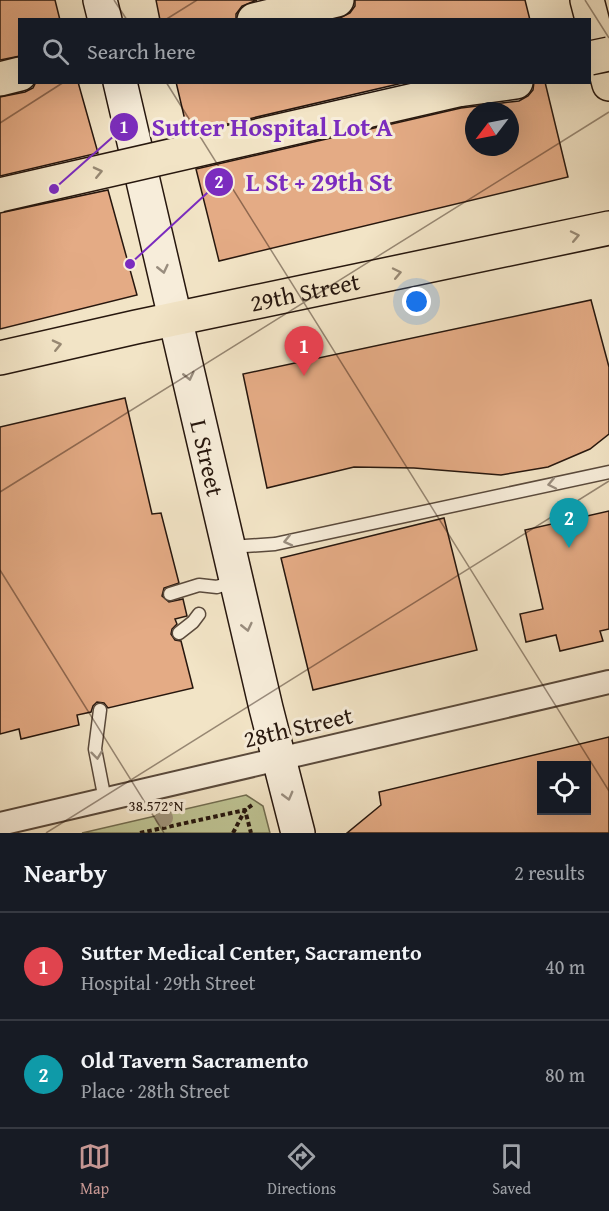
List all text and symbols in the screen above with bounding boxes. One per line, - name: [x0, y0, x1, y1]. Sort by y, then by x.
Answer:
- search box: [18, 18, 591, 84]
- icon: search: [39, 35, 72, 68]
- text: Search here: [87, 35, 196, 67]
- north arrow: [465, 102, 519, 156]
- callout: Sutter Hospital Lot A: [109, 105, 404, 149]
- text: Sutter Hospital Lot A: [151, 107, 393, 146]
- text: 1: [119, 113, 129, 140]
- callout: L St + 29th St: [204, 160, 405, 204]
- text: L St + 29th St: [246, 162, 392, 201]
- one-way arrow: [93, 167, 103, 180]
- text: 2: [214, 168, 224, 195]
- one-way arrow: [570, 230, 580, 243]
- street label: 29th Street: [247, 263, 363, 320]
- one-way arrow: [156, 264, 169, 274]
- one-way arrow: [392, 267, 402, 280]
- your location: [402, 287, 431, 316]
- pin: 1: [284, 326, 324, 376]
- one-way arrow: [52, 340, 62, 353]
- one-way arrow: [181, 371, 194, 381]
- street label: L Street: [182, 416, 234, 500]
- one-way arrow: [547, 477, 557, 490]
- pin: 2: [550, 498, 588, 548]
- one-way arrow: [284, 533, 294, 546]
- one-way arrow: [240, 622, 253, 632]
- street label: 28th Street: [240, 697, 357, 757]
- one-way arrow: [90, 750, 102, 760]
- map controls: [537, 761, 591, 815]
- button: locate: [537, 761, 591, 815]
- one-way arrow: [281, 790, 293, 801]
- text: 38.572°N: [129, 795, 184, 816]
- text: Nearby: [24, 853, 107, 892]
- text: 2 results: [514, 858, 585, 887]
- text: Sutter Medical Center, Sacramento: [81, 936, 422, 968]
- text: 1: [38, 952, 49, 981]
- text: 40 m: [545, 952, 585, 981]
- text: Hospital · 29th Street: [81, 968, 256, 997]
- text: Old Tavern Sacramento: [81, 1044, 309, 1076]
- text: 2: [38, 1060, 49, 1089]
- text: 80 m: [545, 1060, 585, 1089]
- text: Place · 28th Street: [81, 1076, 230, 1105]
- tab: Map: [78, 1140, 111, 1200]
- tab: Directions: [267, 1140, 336, 1200]
- tab: Saved: [492, 1140, 531, 1200]

